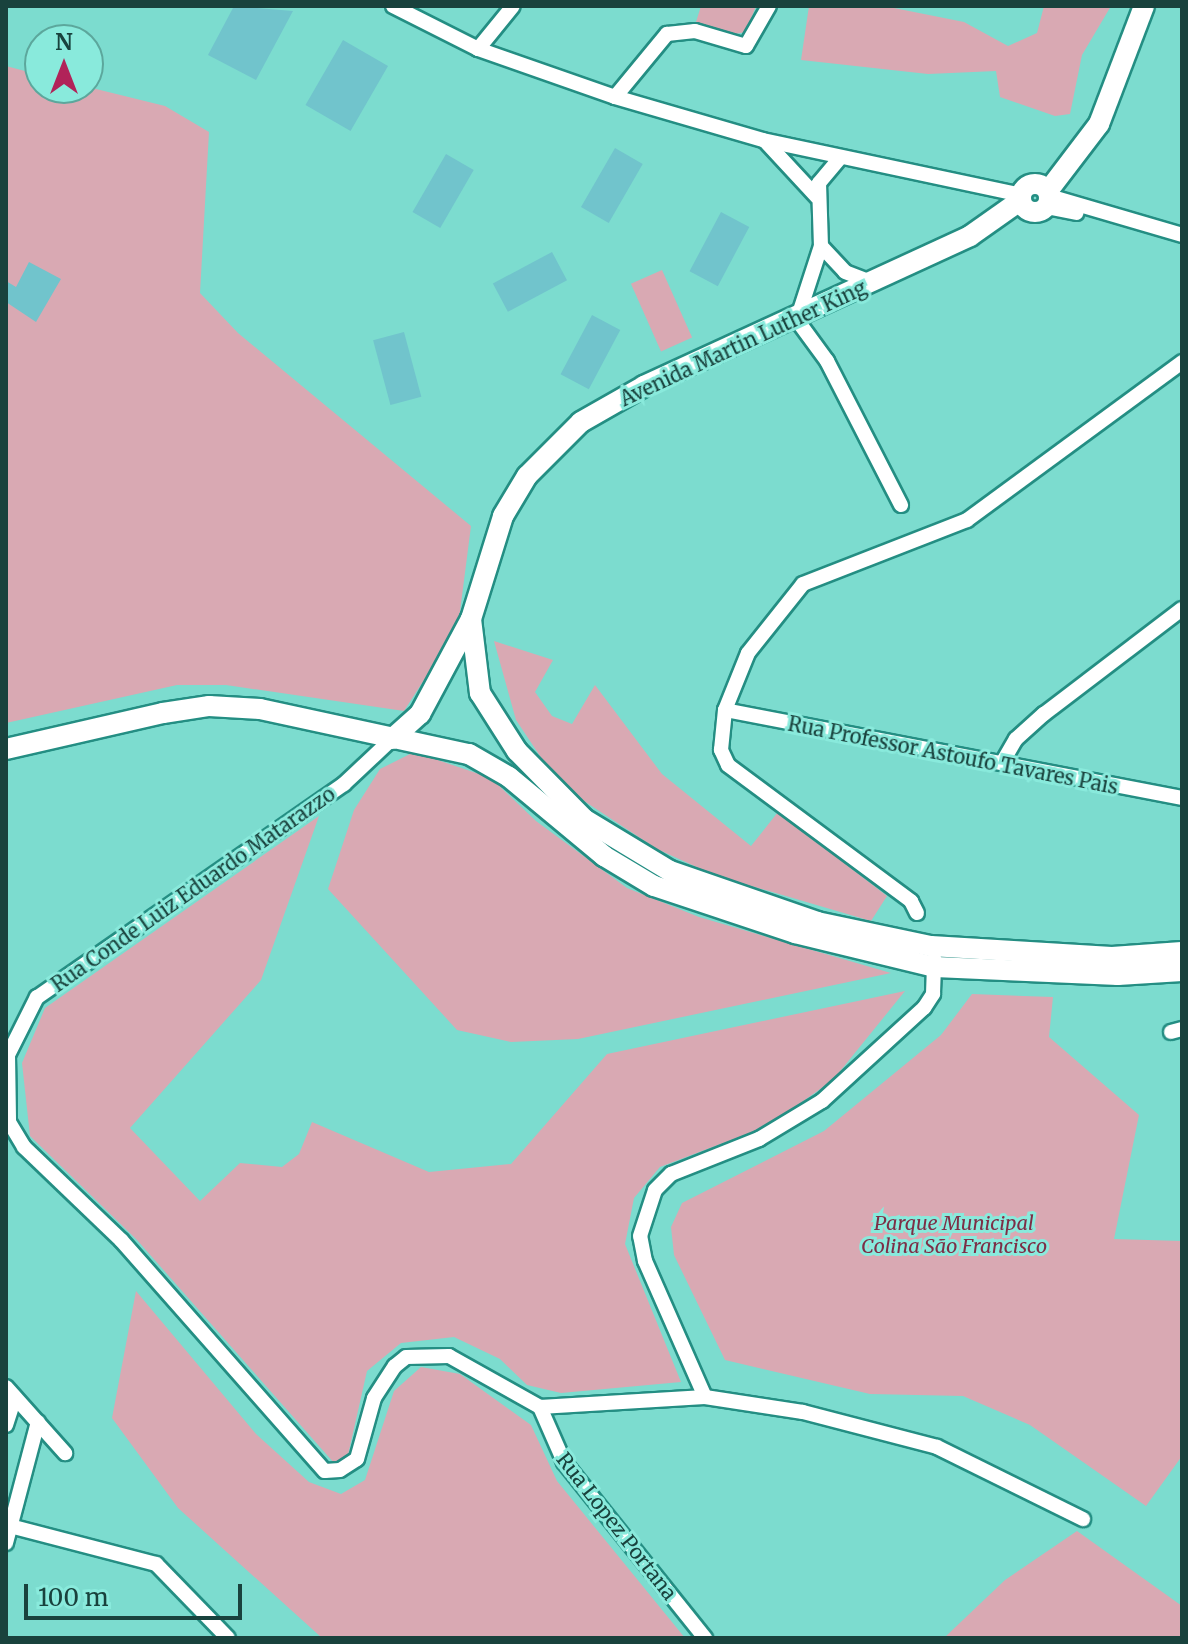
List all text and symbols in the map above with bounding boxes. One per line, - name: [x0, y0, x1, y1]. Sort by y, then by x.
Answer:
- north arrow: [24, 24, 104, 104]
- text: N: [55, 28, 73, 56]
- street label: Avenida Martin Luther King: [616, 275, 870, 411]
- street label: Rua Professor Astoufo Tavares Pais: [786, 711, 1120, 799]
- street label: Rua Conde Luiz Eduardo Matarazzo: [47, 782, 339, 996]
- park label: Parque Municipal Colina São Francisco: [861, 1211, 1047, 1258]
- street label: Rua Lopez Portana: [552, 1447, 682, 1605]
- scale bar: [28, 1568, 246, 1618]
- text: 100 m: [38, 1582, 108, 1613]

